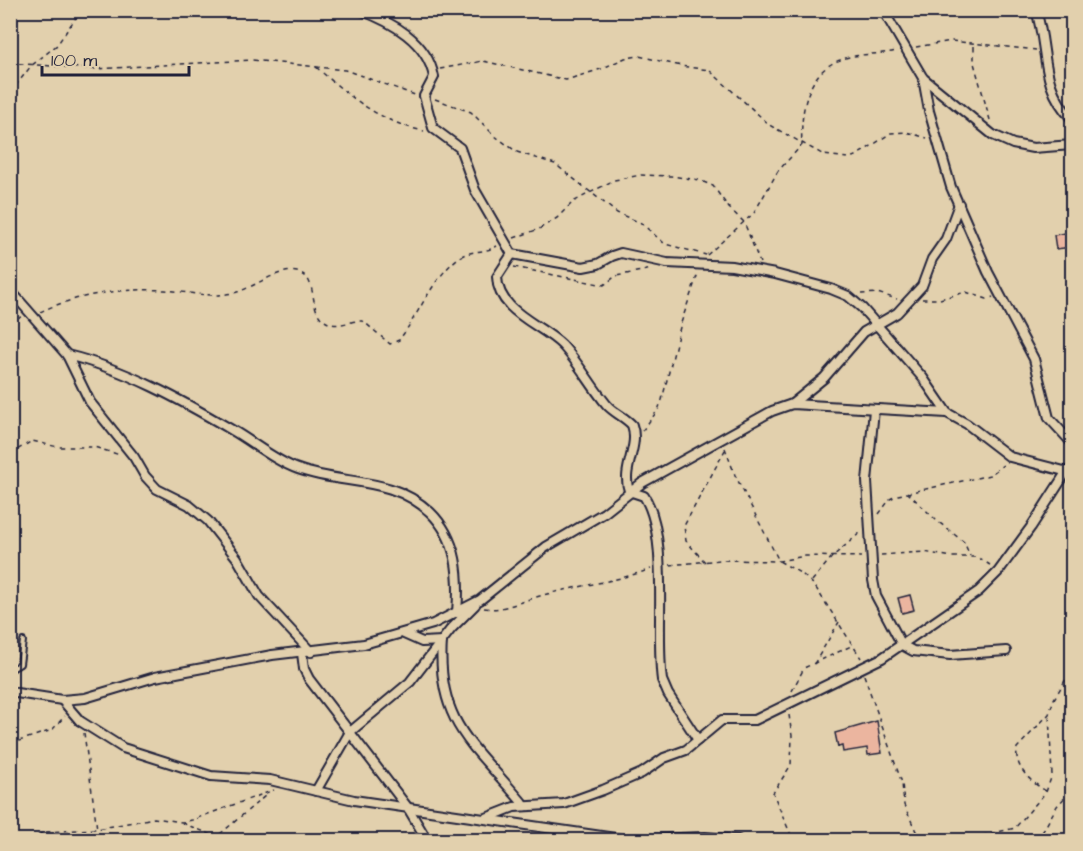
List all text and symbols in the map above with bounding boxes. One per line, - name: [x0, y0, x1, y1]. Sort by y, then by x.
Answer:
- scale bar: [42, 39, 189, 77]
- text: 100 m: [51, 48, 97, 73]

